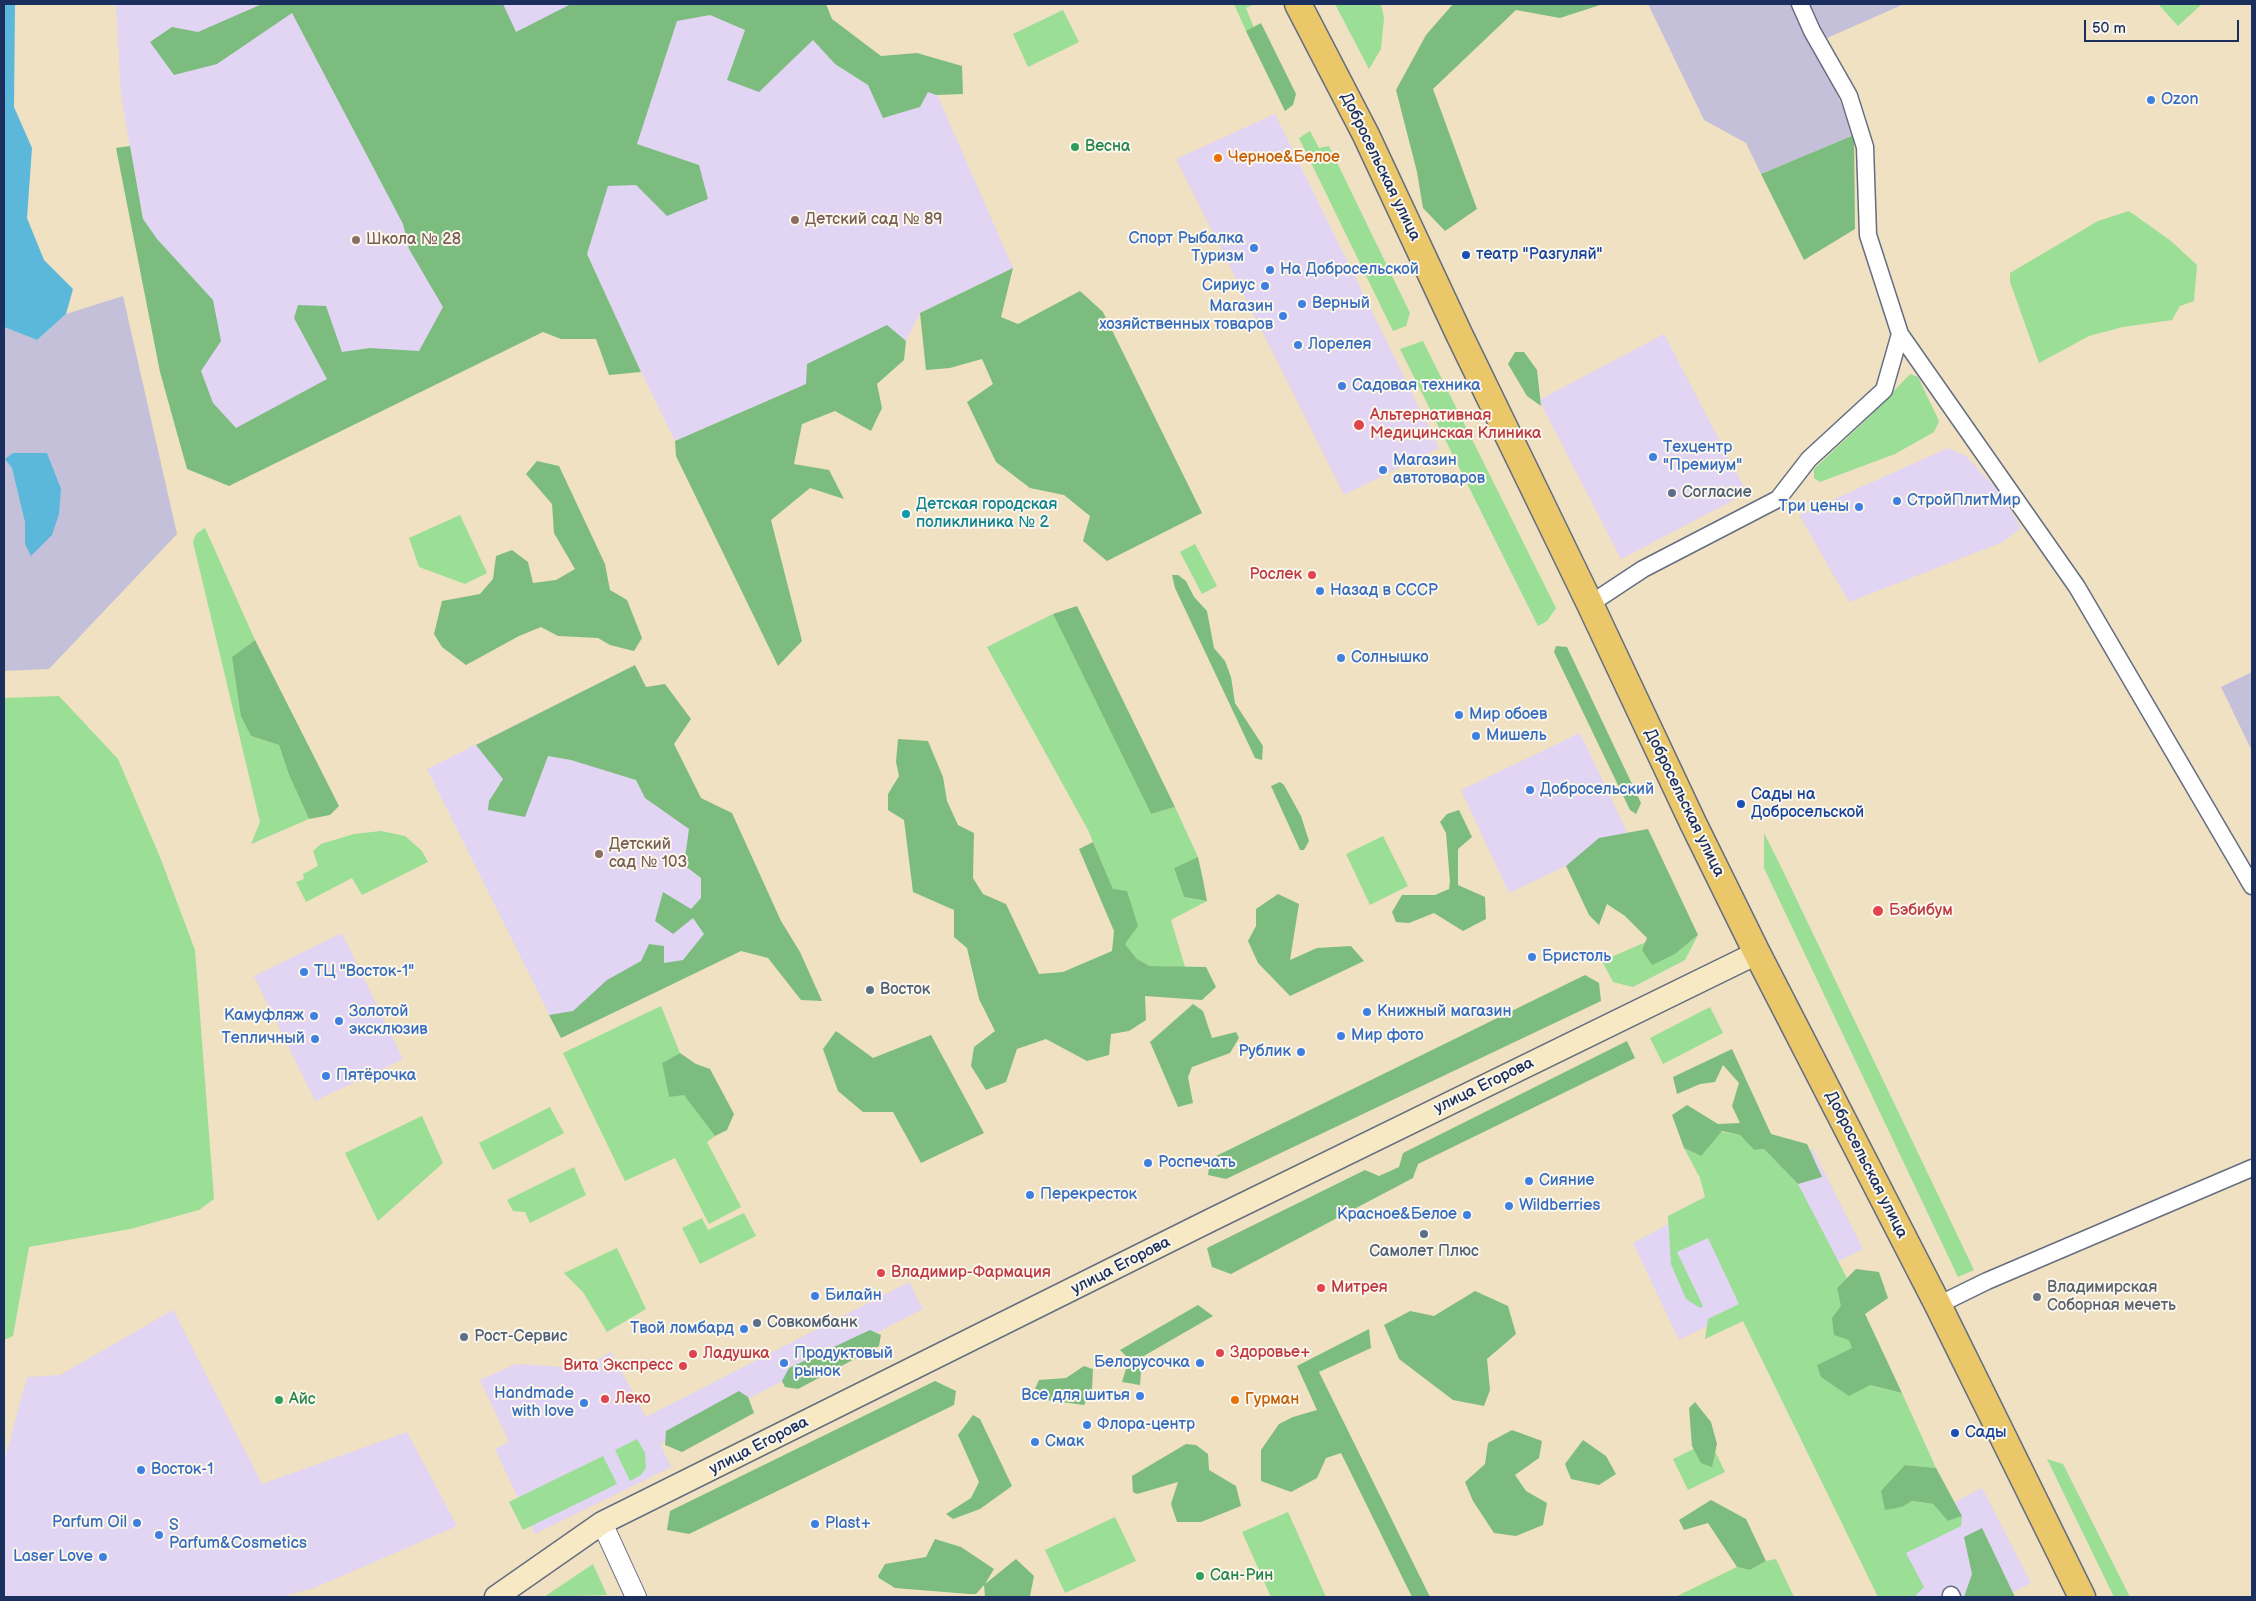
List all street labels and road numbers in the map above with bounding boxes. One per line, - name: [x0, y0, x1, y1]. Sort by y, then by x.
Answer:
- street label: Добросельская улица: [1336, 90, 1424, 244]
- street label: Добросельская улица: [1640, 726, 1728, 880]
- street label: улица Егорова: [1431, 1054, 1537, 1118]
- street label: Добросельская улица: [1821, 1088, 1911, 1242]
- street label: улица Егорова: [1068, 1233, 1174, 1299]
- street label: улица Егорова: [706, 1413, 812, 1479]

